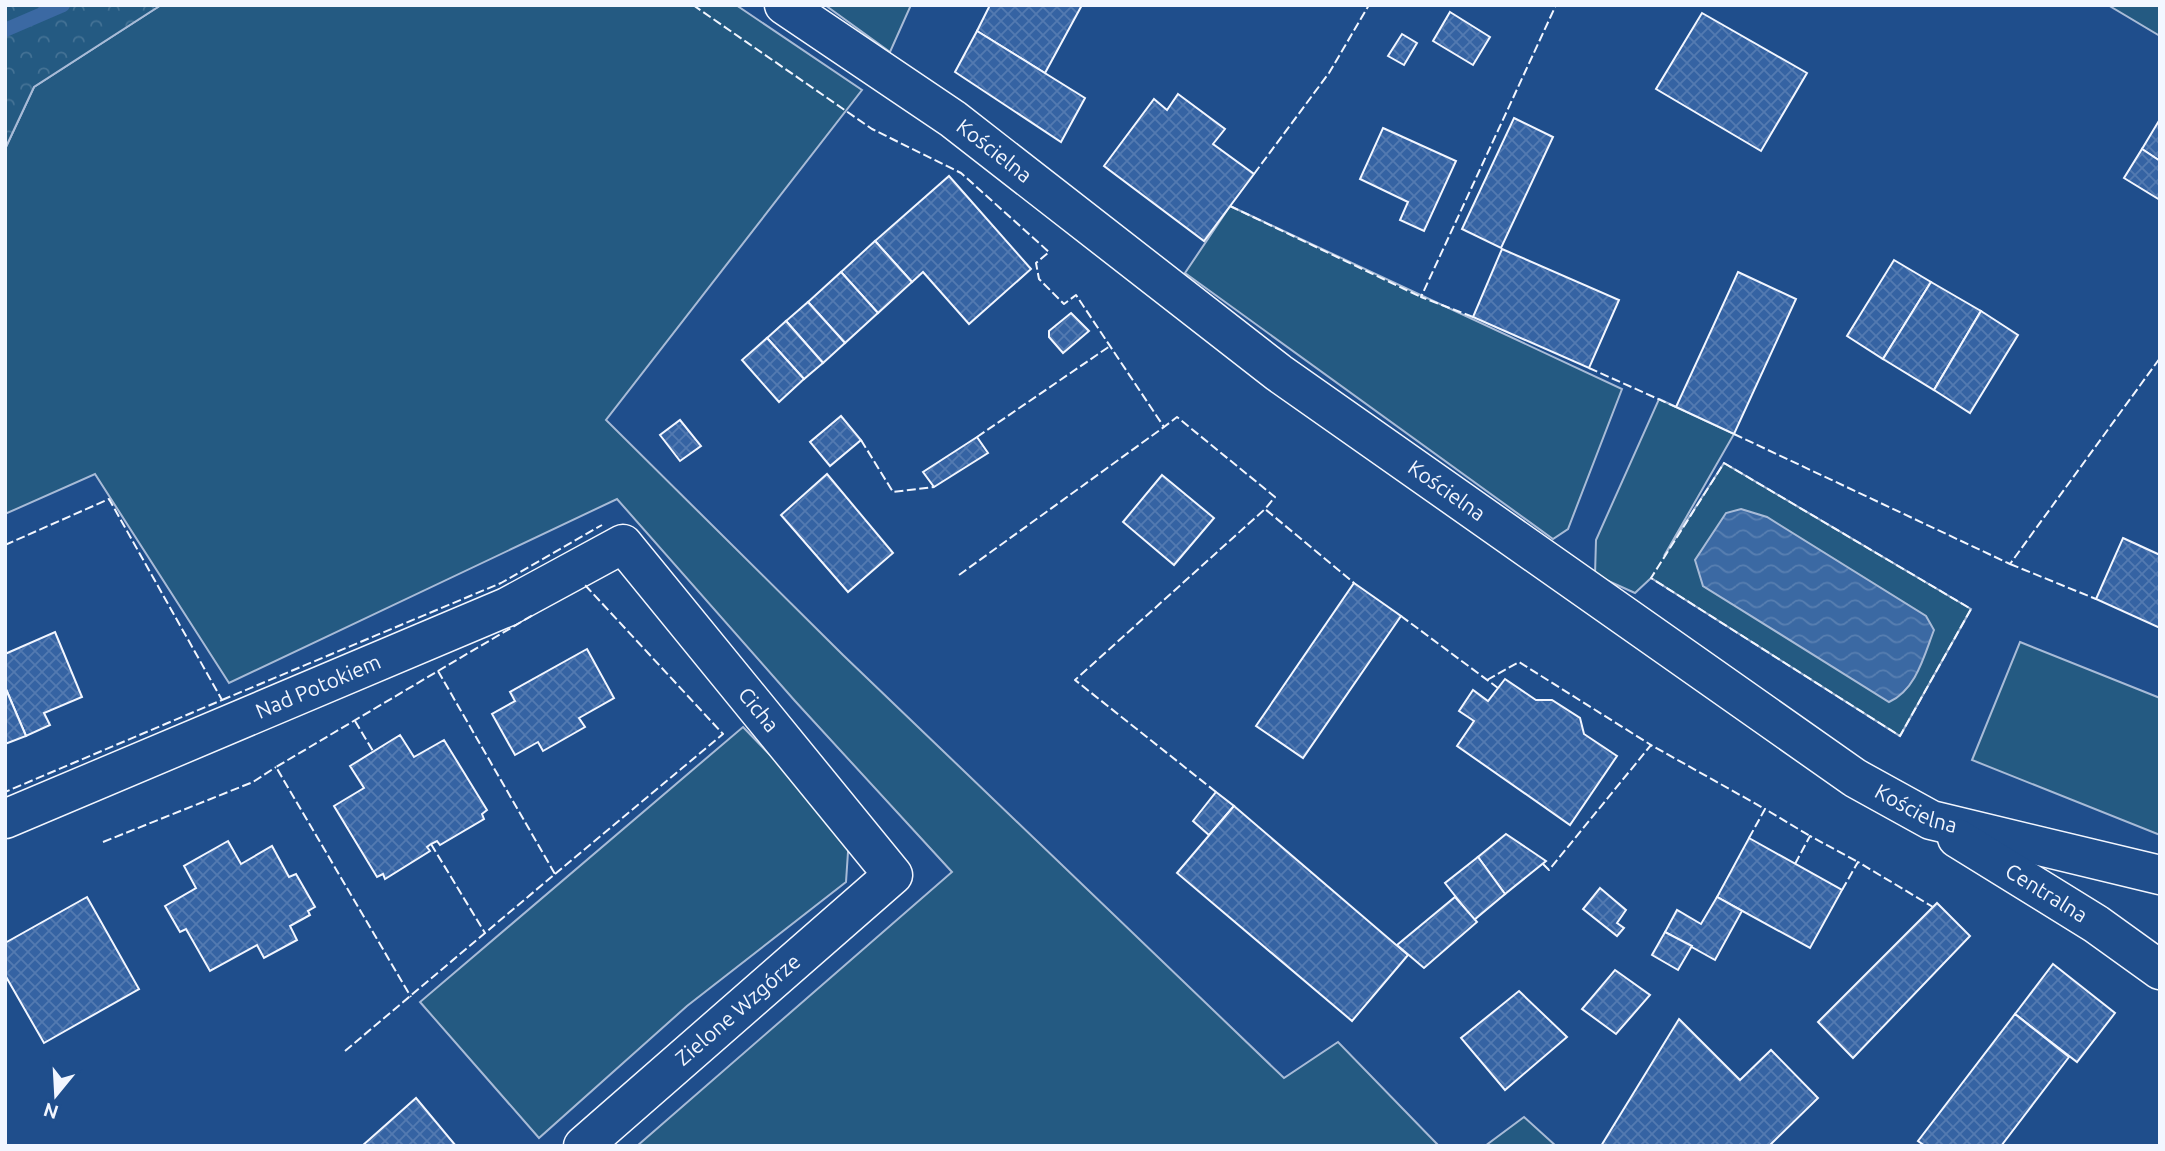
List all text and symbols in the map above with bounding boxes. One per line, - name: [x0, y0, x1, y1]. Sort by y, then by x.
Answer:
- street label: Kościelna: [952, 114, 1037, 187]
- street label: Kościelna: [1404, 455, 1490, 525]
- street label: Nad Potokiem: [252, 649, 384, 723]
- street label: Cicha: [734, 682, 784, 736]
- street label: Kościelna: [1871, 778, 1960, 837]
- street label: Centralna: [2001, 858, 2092, 927]
- street label: Zielone Wzgórze: [670, 949, 805, 1070]
- north arrow: [21, 1060, 91, 1130]
- text: N: [41, 1099, 61, 1124]

